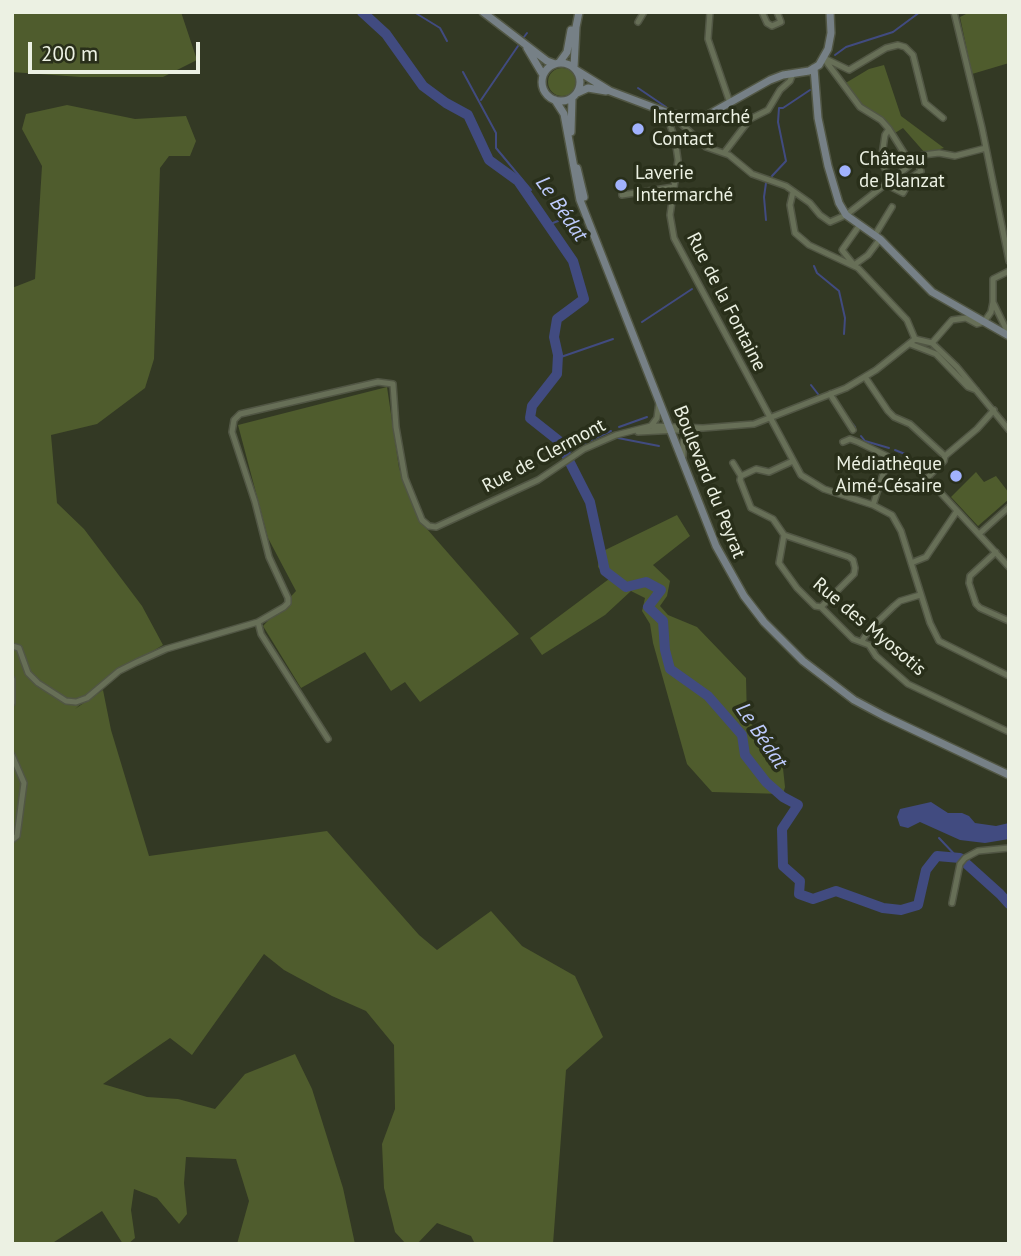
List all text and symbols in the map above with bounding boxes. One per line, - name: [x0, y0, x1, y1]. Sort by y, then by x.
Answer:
- scale bar: [32, 28, 203, 72]
- text: 200 m: [41, 40, 98, 67]
- place label: Intermarché Contact: [652, 107, 750, 151]
- marker: Intermarché Contact: [630, 121, 646, 137]
- place label: Château de Blanzat: [859, 149, 945, 193]
- place label: Laverie Intermarché: [635, 163, 733, 207]
- marker: Château de Blanzat: [837, 163, 853, 179]
- water label: Le Bédat: [530, 172, 592, 246]
- marker: Laverie Intermarché: [613, 177, 629, 193]
- street label: Rue de la Fontaine: [681, 229, 771, 375]
- street label: Boulevard du Peyrat: [668, 402, 750, 562]
- street label: Rue de Clermont: [479, 414, 609, 498]
- place label: Médiathèque Aimé-Césaire: [835, 454, 942, 498]
- marker: Médiathèque Aimé-Césaire: [948, 468, 964, 484]
- street label: Rue des Myosotis: [808, 573, 930, 681]
- water label: Le Bédat: [730, 698, 792, 774]

